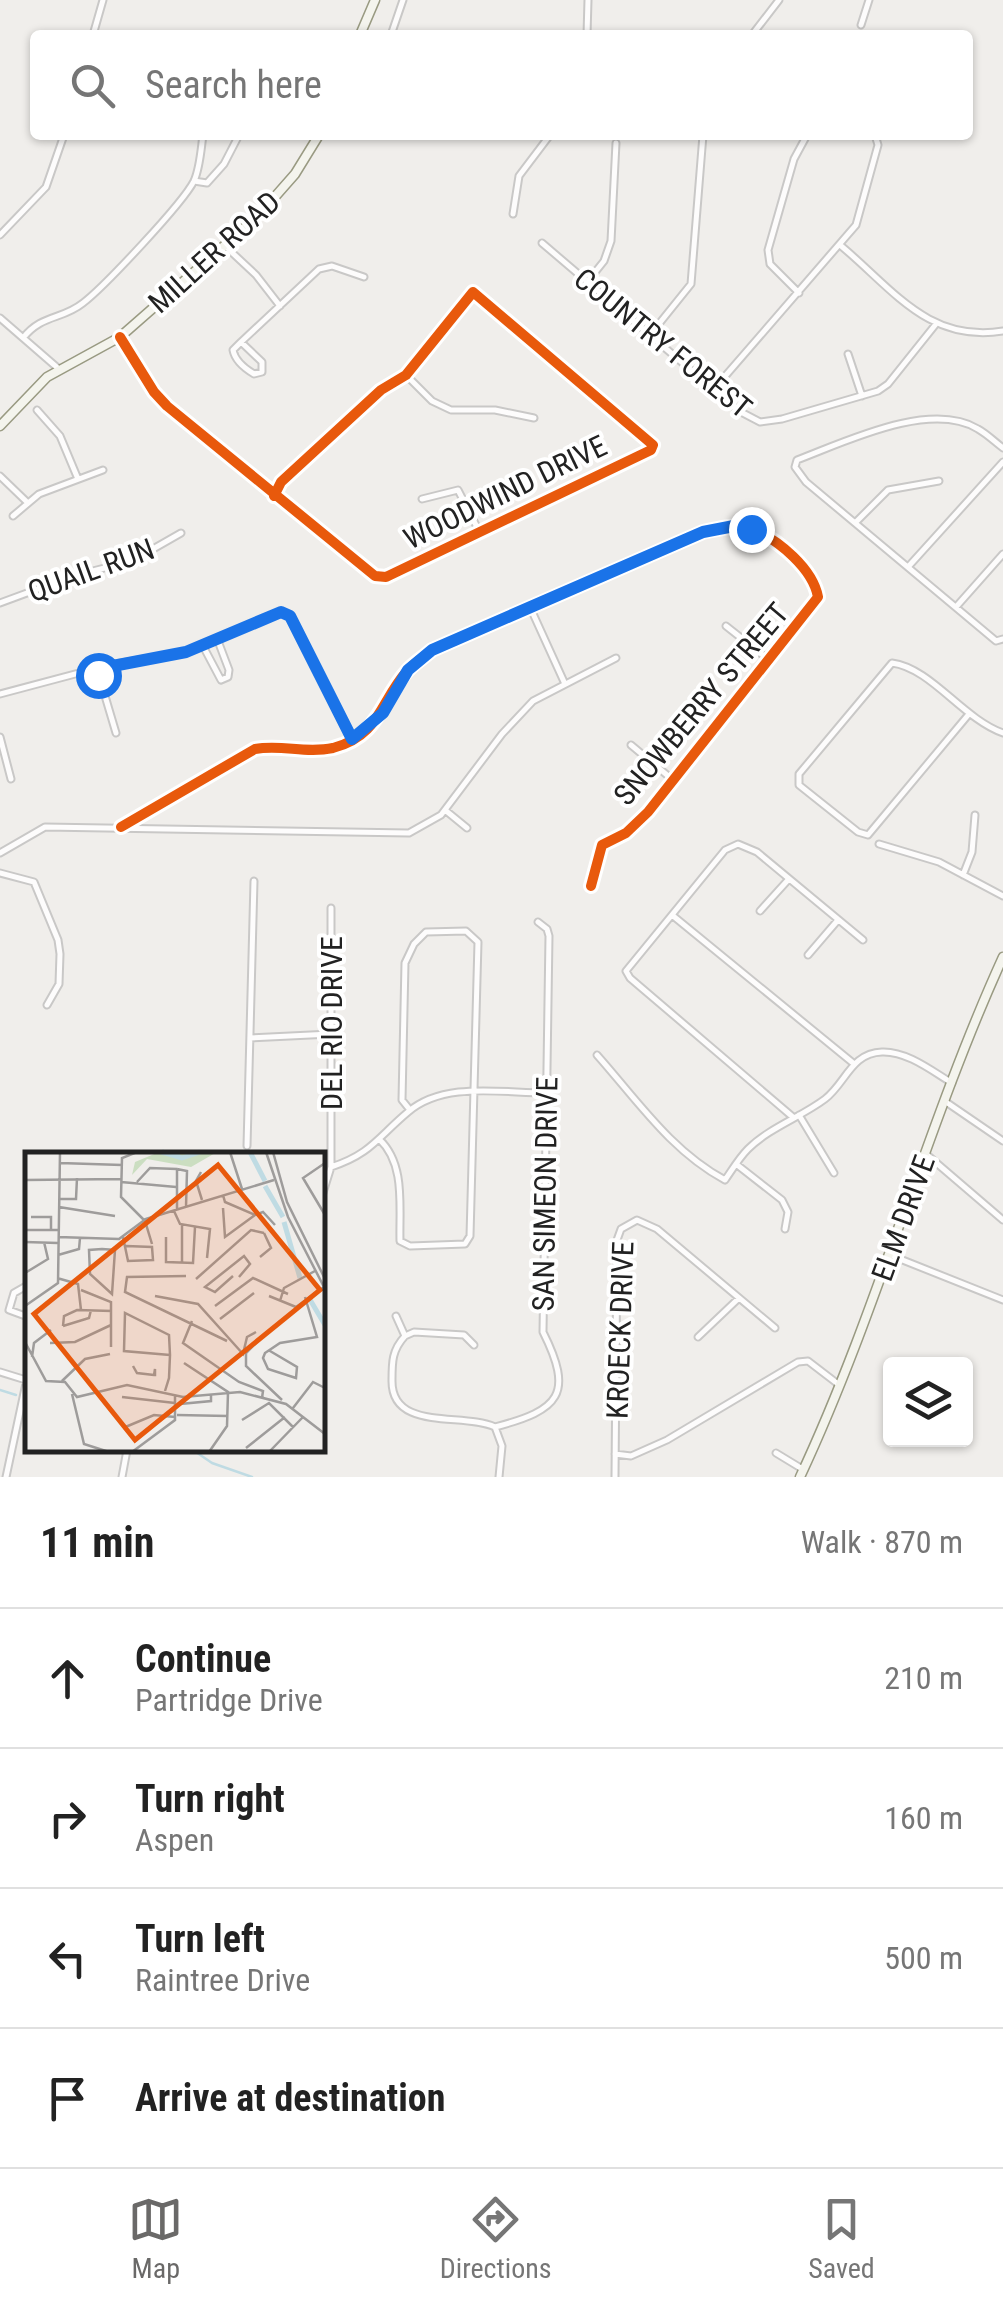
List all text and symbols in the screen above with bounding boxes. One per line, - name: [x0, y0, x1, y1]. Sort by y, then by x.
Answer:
- search box: [30, 30, 973, 140]
- icon: search: [65, 58, 120, 113]
- text: Search here: [145, 63, 322, 107]
- street label: MILLER ROAD: [141, 184, 287, 320]
- street label: COUNTRY FOREST: [567, 261, 759, 425]
- street label: WOODWIND DRIVE: [398, 428, 612, 556]
- route end: [729, 507, 775, 553]
- street label: QUAIL RUN: [23, 531, 159, 609]
- street label: SNOWBERRY STREET: [606, 596, 796, 812]
- route start: [76, 653, 122, 699]
- street label: DEL RIO DRIVE: [314, 936, 349, 1110]
- street label: SAN SIMEON DRIVE: [525, 1076, 565, 1312]
- street label: ELM DRIVE: [864, 1150, 942, 1286]
- inset map: [25, 1152, 325, 1452]
- street label: KROECK DRIVE: [599, 1241, 641, 1419]
- map controls: [883, 1357, 973, 1447]
- button: layers: [883, 1357, 973, 1447]
- text: 11 min: [40, 1518, 155, 1567]
- text: Walk · 870 m: [801, 1523, 963, 1561]
- text: Continue: [135, 1637, 271, 1681]
- icon: ahead: [40, 1651, 95, 1706]
- text: 210 m: [884, 1659, 963, 1697]
- text: Partridge Drive: [135, 1681, 323, 1719]
- text: Turn right: [135, 1777, 285, 1821]
- icon: right: [40, 1791, 95, 1846]
- text: 160 m: [884, 1799, 963, 1837]
- text: Aspen: [135, 1821, 214, 1859]
- text: Turn left: [135, 1917, 265, 1961]
- icon: left: [40, 1931, 95, 1986]
- text: 500 m: [884, 1939, 963, 1977]
- text: Raintree Drive: [135, 1961, 310, 1999]
- icon: arrive: [40, 2071, 95, 2126]
- text: Arrive at destination: [135, 2076, 445, 2120]
- tab: Map: [128, 2192, 183, 2285]
- tab: Directions: [440, 2192, 552, 2285]
- tab: Saved: [808, 2192, 875, 2285]

